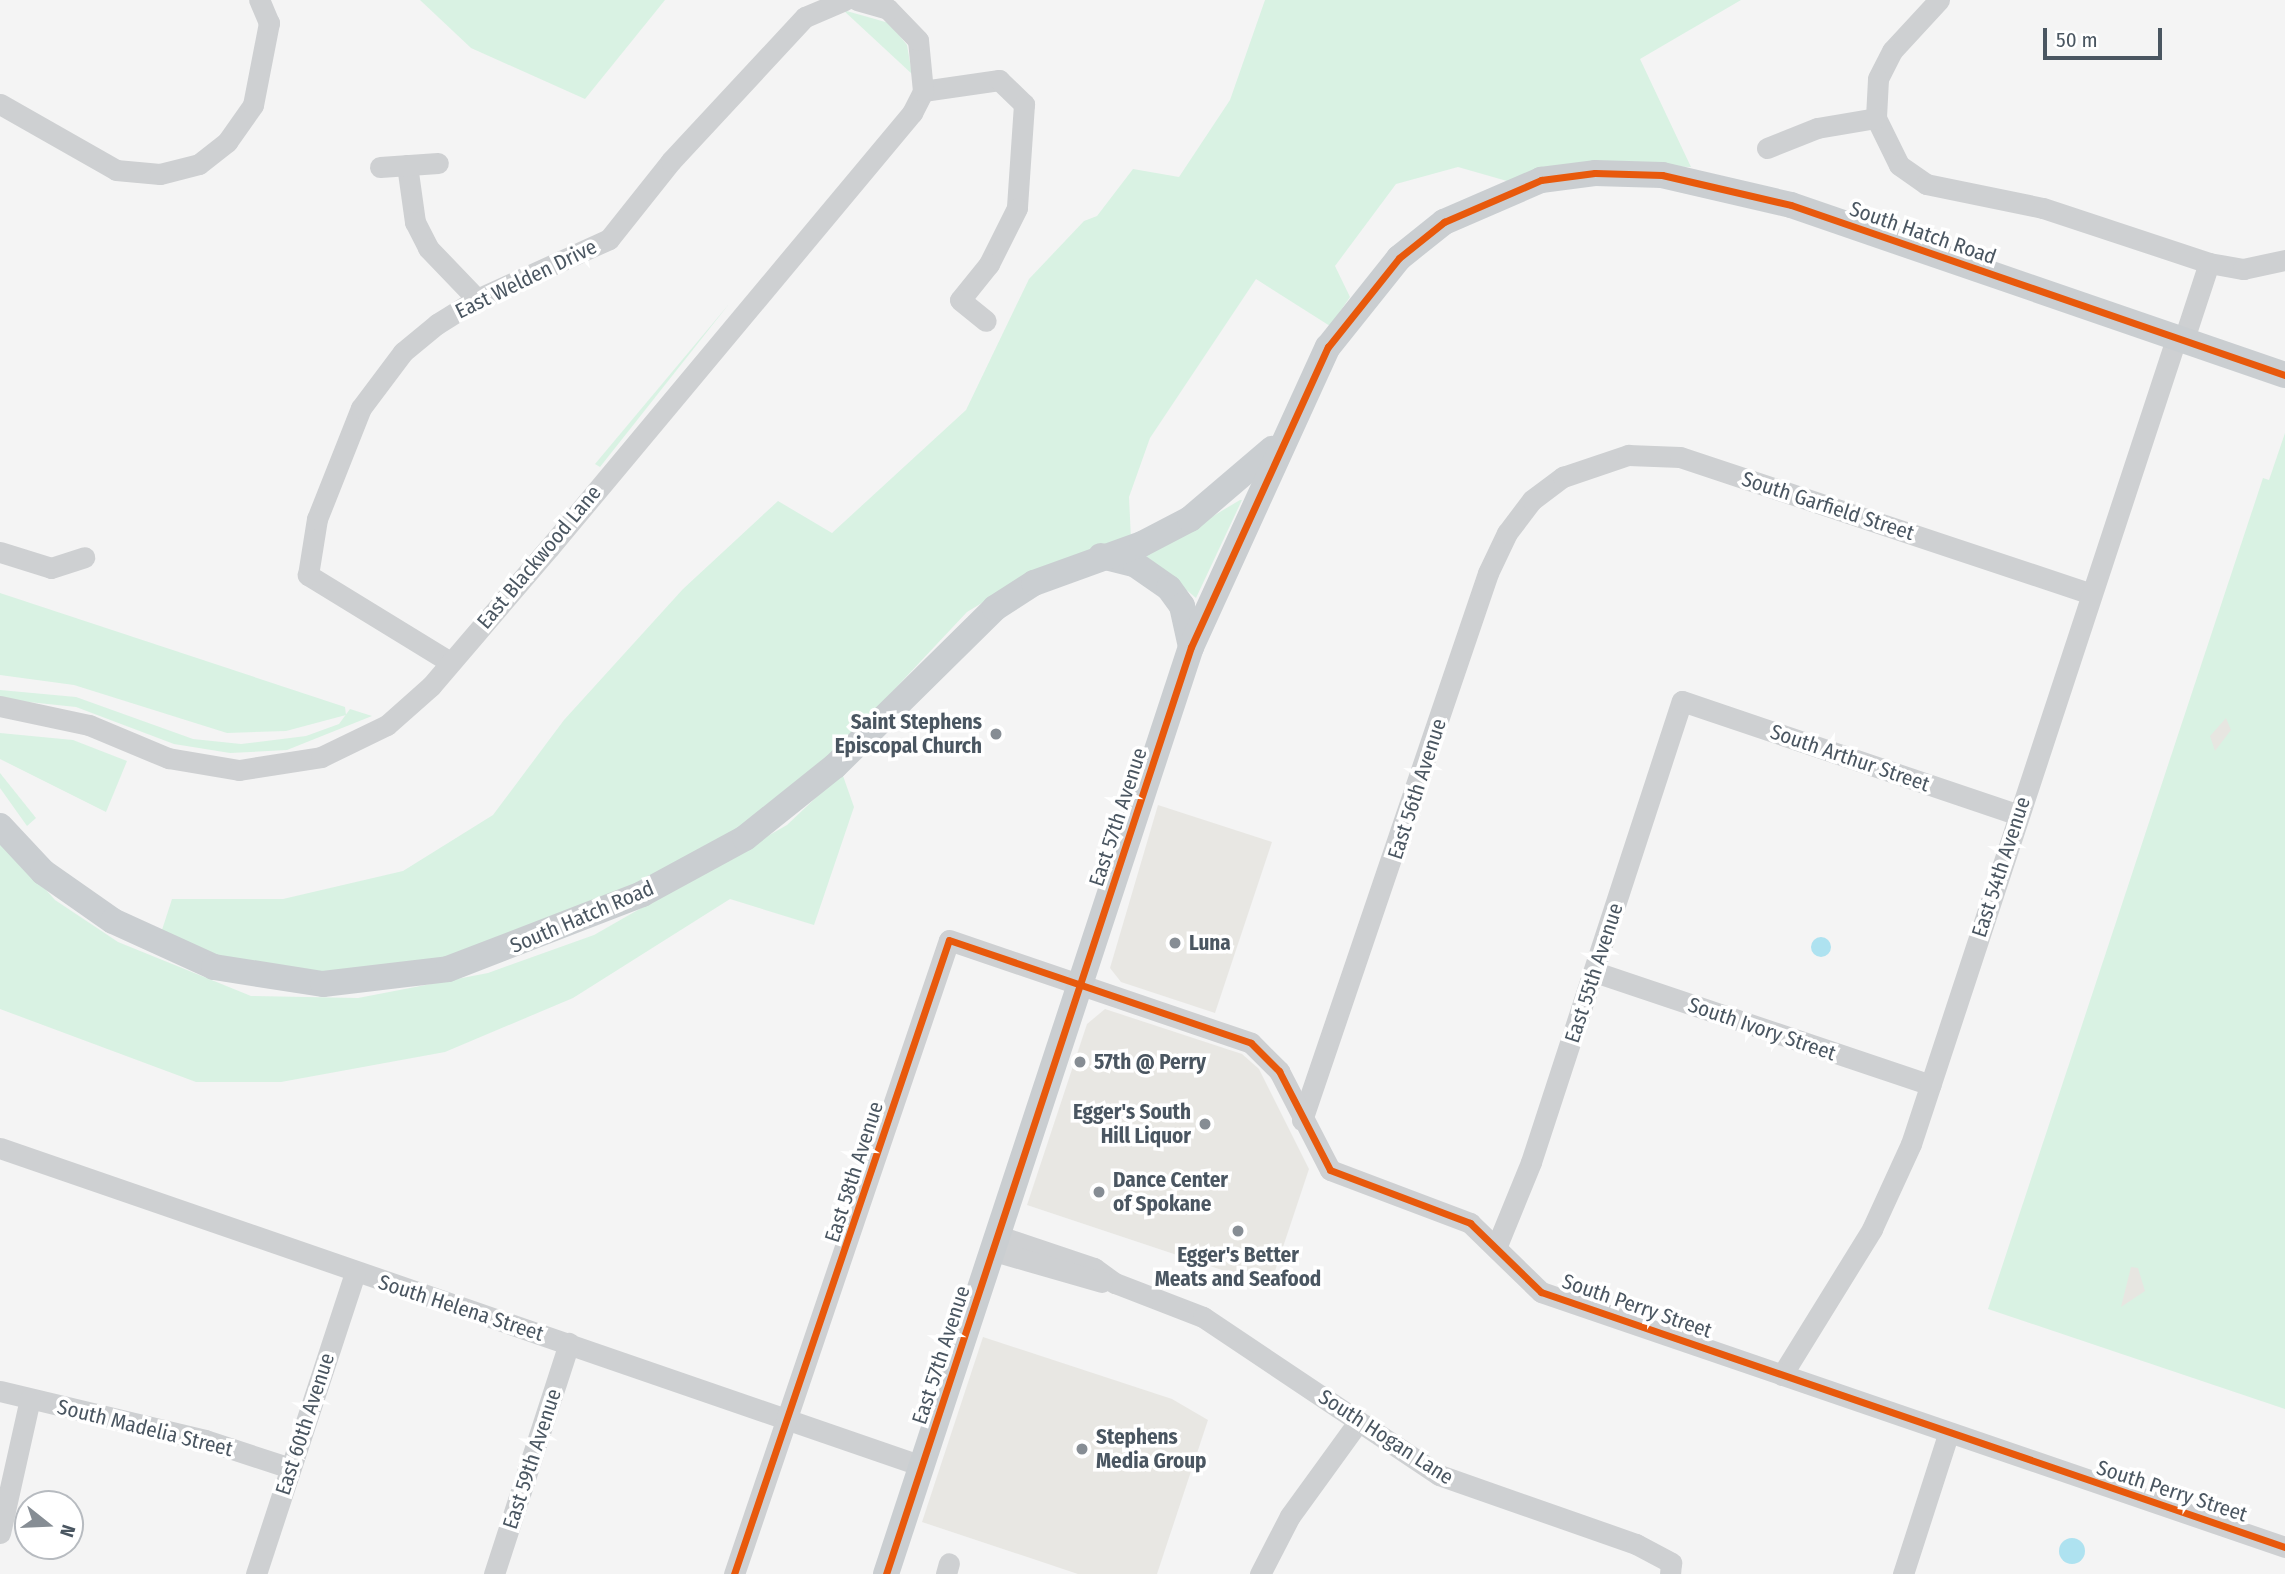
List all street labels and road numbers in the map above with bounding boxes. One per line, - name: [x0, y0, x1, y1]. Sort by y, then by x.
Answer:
- street label: South Hatch Road: [1846, 196, 2000, 270]
- street label: East Welden Drive: [451, 234, 601, 324]
- street label: South Garfield Street: [1739, 466, 1917, 546]
- street label: East Blackwood Lane: [472, 480, 606, 634]
- street label: East 56th Avenue: [1382, 715, 1452, 863]
- street label: South Arthur Street: [1767, 719, 1933, 797]
- street label: East 57th Avenue: [1084, 745, 1152, 889]
- street label: East 54th Avenue: [1966, 794, 2036, 940]
- street label: South Hatch Road: [506, 875, 658, 959]
- street label: East 55th Avenue: [1560, 900, 1628, 1046]
- street label: South Ivory Street: [1685, 992, 1839, 1066]
- street label: East 58th Avenue: [819, 1098, 889, 1246]
- street label: South Helena Street: [375, 1269, 547, 1347]
- street label: South Perry Street: [1559, 1269, 1715, 1343]
- street label: East 57th Avenue: [907, 1283, 975, 1427]
- street label: East 60th Avenue: [270, 1350, 340, 1498]
- street label: South Hogan Lane: [1314, 1384, 1458, 1490]
- street label: East 59th Avenue: [497, 1386, 567, 1532]
- street label: South Madelia Street: [55, 1394, 235, 1462]
- street label: South Perry Street: [2094, 1455, 2250, 1527]

